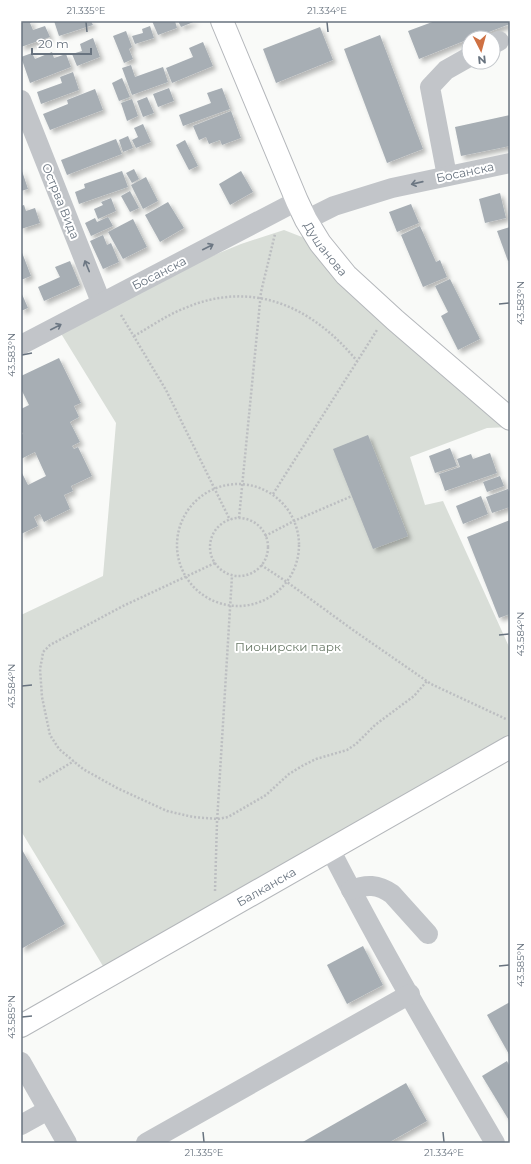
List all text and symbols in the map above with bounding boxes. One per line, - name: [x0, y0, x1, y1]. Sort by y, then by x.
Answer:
- text: 21.335°E: [66, 4, 106, 17]
- text: 21.334°E: [307, 4, 347, 17]
- scale bar: [32, 30, 91, 56]
- north arrow: [461, 30, 501, 70]
- text: 20 m: [38, 36, 69, 51]
- text: N: [477, 53, 487, 67]
- street label: Босанска: [435, 159, 495, 185]
- street label: Острва Вида: [39, 161, 83, 241]
- one-way arrow: [411, 179, 424, 187]
- street label: Душанова: [301, 219, 351, 279]
- one-way arrow: [202, 243, 214, 250]
- street label: Босанска: [129, 253, 189, 293]
- one-way arrow: [83, 260, 90, 272]
- text: 43.583°N: [514, 281, 527, 325]
- one-way arrow: [50, 323, 62, 330]
- text: 43.583°N: [5, 333, 18, 377]
- text: 43.584°N: [514, 612, 527, 656]
- park label: Пионирски парк: [235, 639, 341, 654]
- text: 43.584°N: [5, 664, 18, 708]
- street label: Балканска: [234, 863, 298, 909]
- text: 43.585°N: [514, 943, 527, 987]
- text: 43.585°N: [5, 995, 18, 1039]
- text: 21.335°E: [184, 1146, 224, 1159]
- text: 21.334°E: [424, 1146, 464, 1159]

